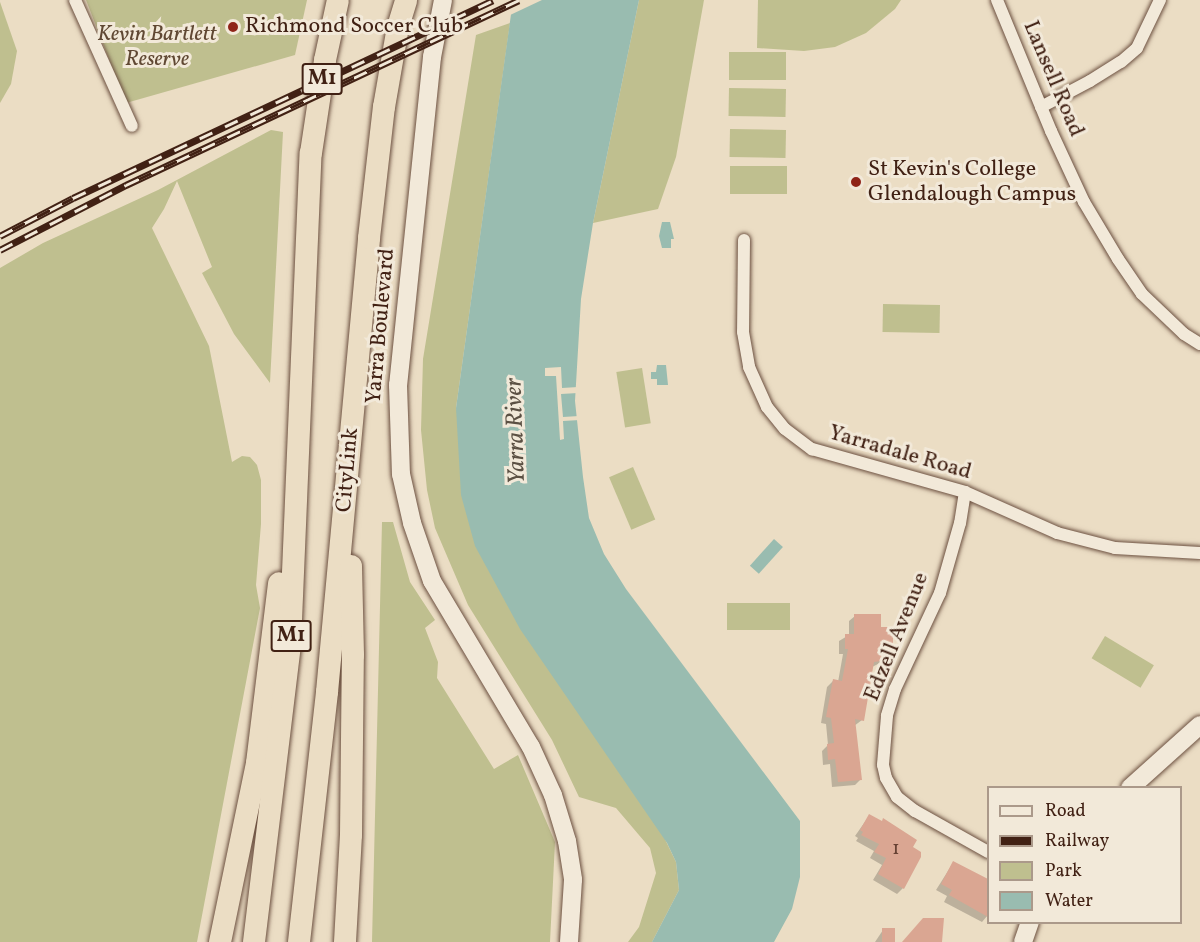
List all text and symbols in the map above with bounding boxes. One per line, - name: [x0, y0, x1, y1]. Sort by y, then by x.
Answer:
- place label: Richmond Soccer Club: [245, 14, 463, 40]
- street label: Lansell Road: [1017, 17, 1089, 141]
- marker: Richmond Soccer Club: [226, 20, 240, 34]
- park label: Kevin Bartlett Reserve: [97, 21, 217, 72]
- road number: M1: [301, 61, 343, 97]
- place label: St Kevin's College Glendalough Campus: [868, 156, 1076, 208]
- marker: St Kevin's College Glendalough Campus: [849, 175, 863, 189]
- street label: Yarra Boulevard: [361, 247, 401, 405]
- water label: Yarra River: [501, 377, 533, 485]
- street label: Yarradale Road: [826, 420, 974, 486]
- street label: CityLink: [331, 427, 365, 513]
- street label: Edzell Avenue: [859, 569, 935, 705]
- road number: M1: [270, 618, 312, 654]
- legend: [987, 786, 1182, 924]
- text: Road: [1045, 799, 1086, 824]
- text: Railway: [1045, 829, 1109, 854]
- house number: 1: [892, 837, 900, 861]
- text: Park: [1045, 859, 1082, 884]
- text: Water: [1045, 889, 1093, 914]

